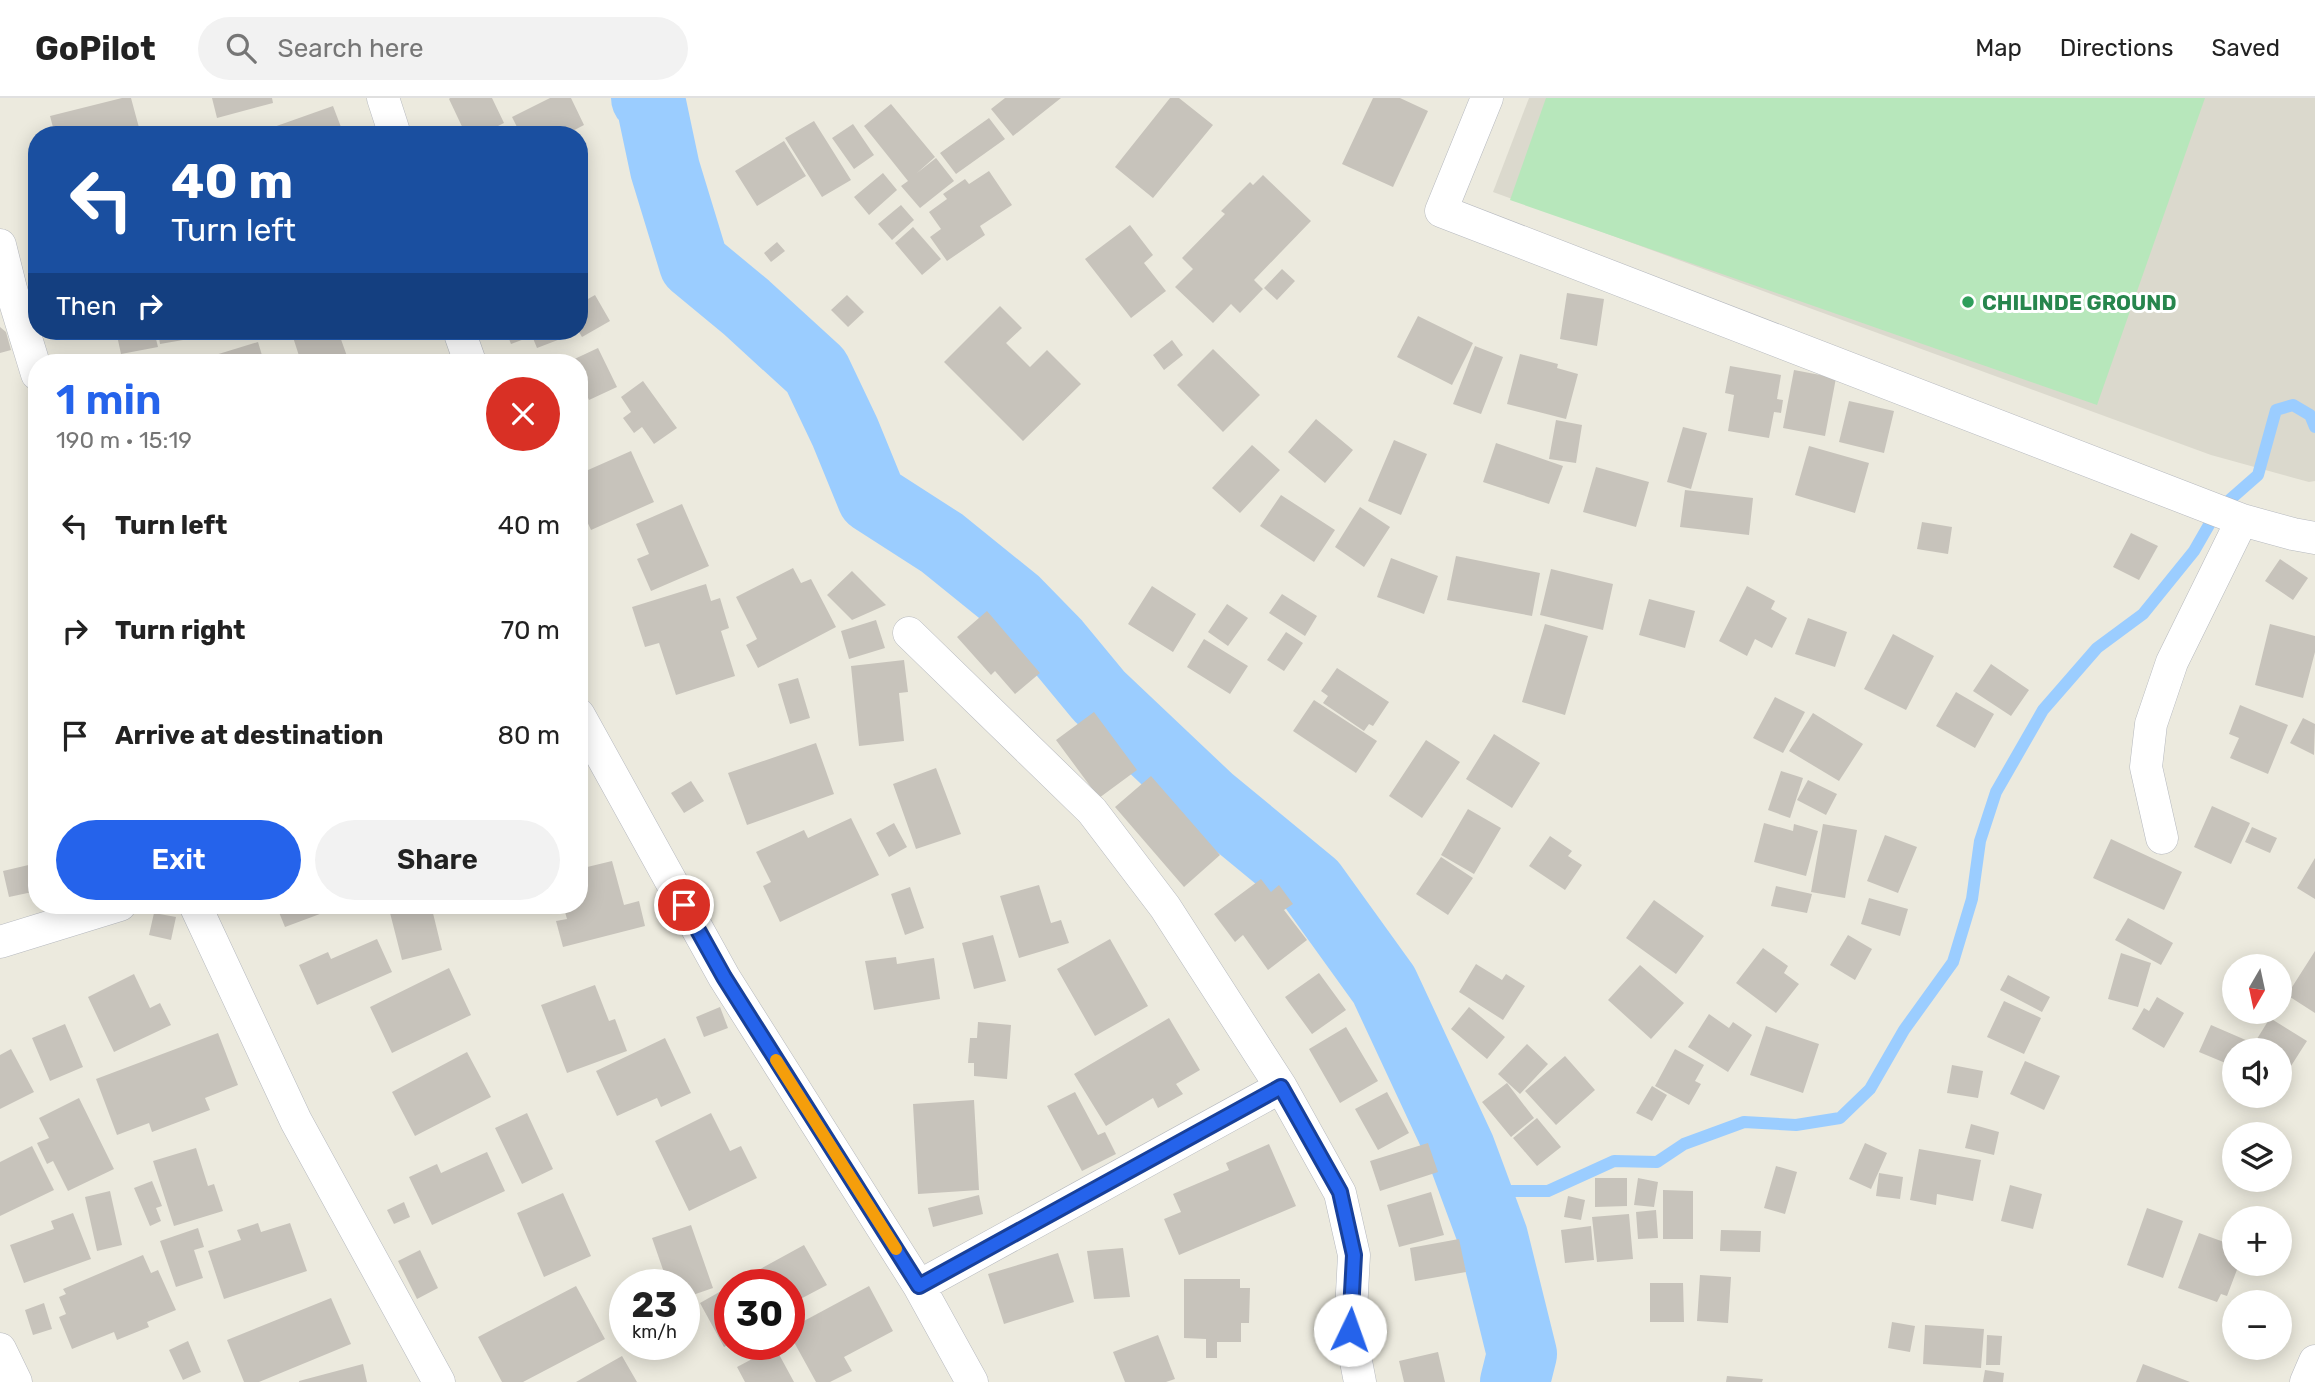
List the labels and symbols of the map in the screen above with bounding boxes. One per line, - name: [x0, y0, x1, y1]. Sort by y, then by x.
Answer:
- place label: CHILINDE GROUND: [1982, 290, 2176, 315]
- marker: CHILINDE GROUND: [1960, 294, 1976, 310]
- pin: [654, 875, 714, 935]
- north arrow: [2222, 954, 2292, 1024]
- speed limit sign: 30: [714, 1269, 805, 1360]
- position arrow: [1313, 1293, 1387, 1367]

